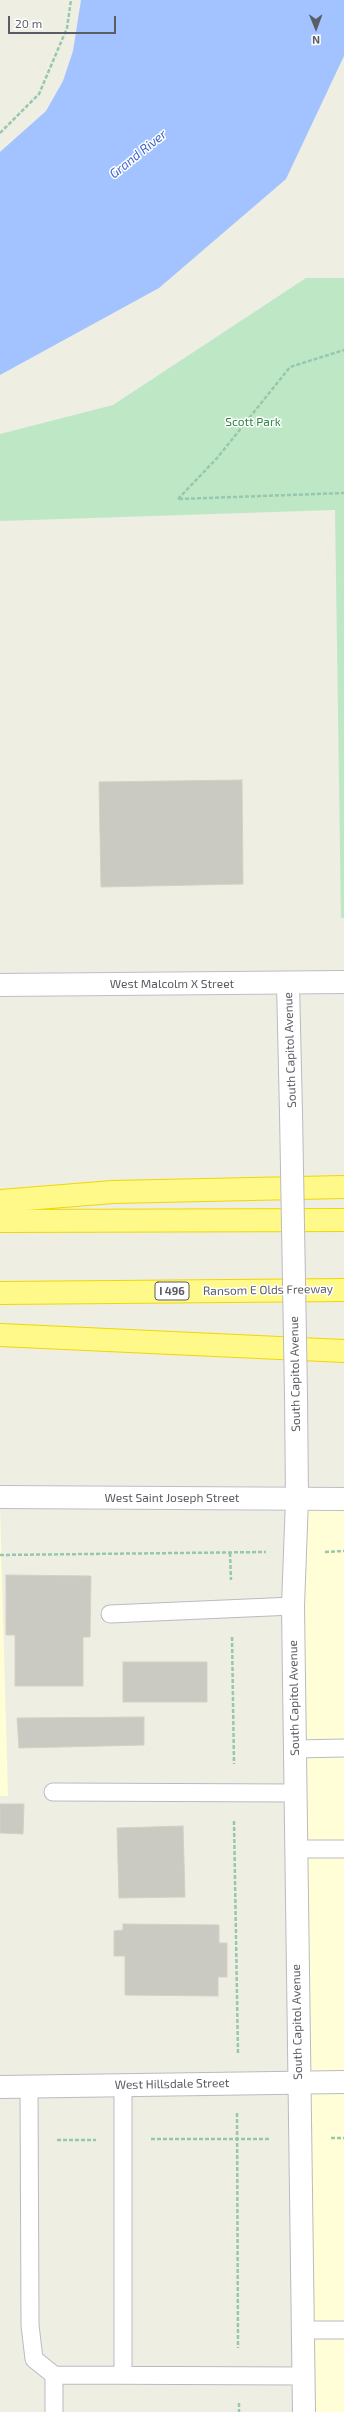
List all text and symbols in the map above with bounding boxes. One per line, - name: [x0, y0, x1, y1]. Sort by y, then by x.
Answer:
- scale bar: [10, 8, 118, 34]
- north arrow: [296, 8, 336, 48]
- text: 20 m: [15, 16, 42, 30]
- text: N: [312, 34, 320, 47]
- water label: Grand River: [106, 126, 170, 182]
- park label: Scott Park: [225, 415, 281, 429]
- street label: West Malcolm X Street: [110, 977, 234, 991]
- street label: South Capitol Avenue: [281, 992, 299, 1108]
- road number: I 496: [155, 1282, 189, 1300]
- street label: Ransom E Olds Freeway: [203, 1282, 333, 1298]
- street label: South Capitol Avenue: [287, 1316, 303, 1432]
- street label: West Saint Joseph Street: [105, 1491, 239, 1505]
- street label: South Capitol Avenue: [286, 1640, 302, 1756]
- street label: South Capitol Avenue: [289, 1964, 305, 2080]
- street label: West Hillsdale Street: [115, 2076, 229, 2092]

